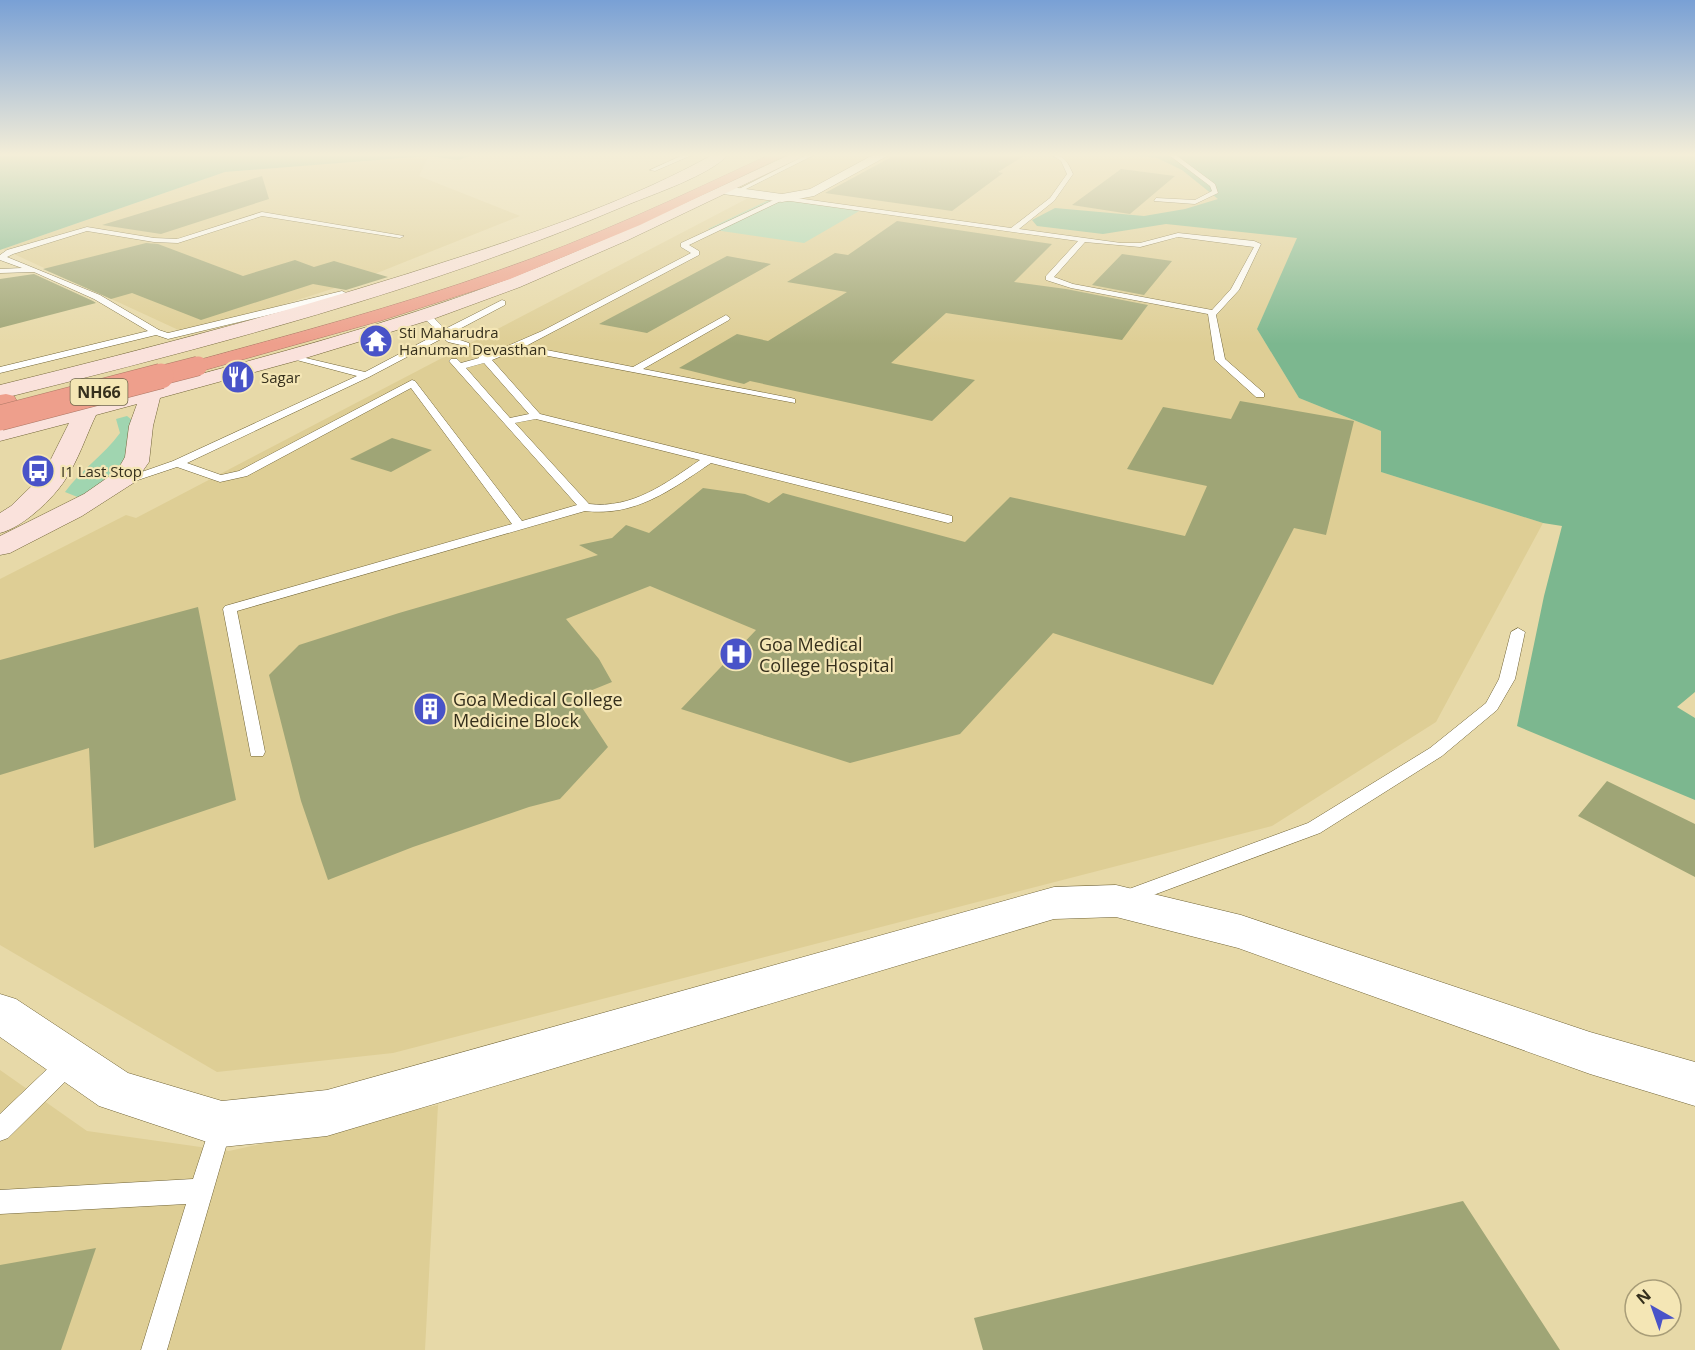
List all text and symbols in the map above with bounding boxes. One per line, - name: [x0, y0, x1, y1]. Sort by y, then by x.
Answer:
- place label: Sti Maharudra Hanuman Devasthan: [399, 322, 546, 359]
- temple icon: Sti Maharudra Hanuman Devasthan: [358, 323, 394, 359]
- restaurant icon: Sagar: [220, 359, 256, 395]
- place label: Sagar: [261, 367, 300, 387]
- road number: NH66: [70, 379, 128, 405]
- bus stop icon: I1 Last Stop: [20, 453, 56, 489]
- place label: I1 Last Stop: [61, 461, 142, 481]
- place label: Goa Medical College Hospital: [759, 632, 894, 677]
- hospital icon: Goa Medical College Hospital: [718, 636, 754, 672]
- place label: Goa Medical College Medicine Block: [453, 687, 623, 732]
- building icon: Goa Medical College Medicine Block: [412, 691, 448, 727]
- north arrow: [1623, 1278, 1683, 1338]
- text: N: [1631, 1284, 1655, 1309]

